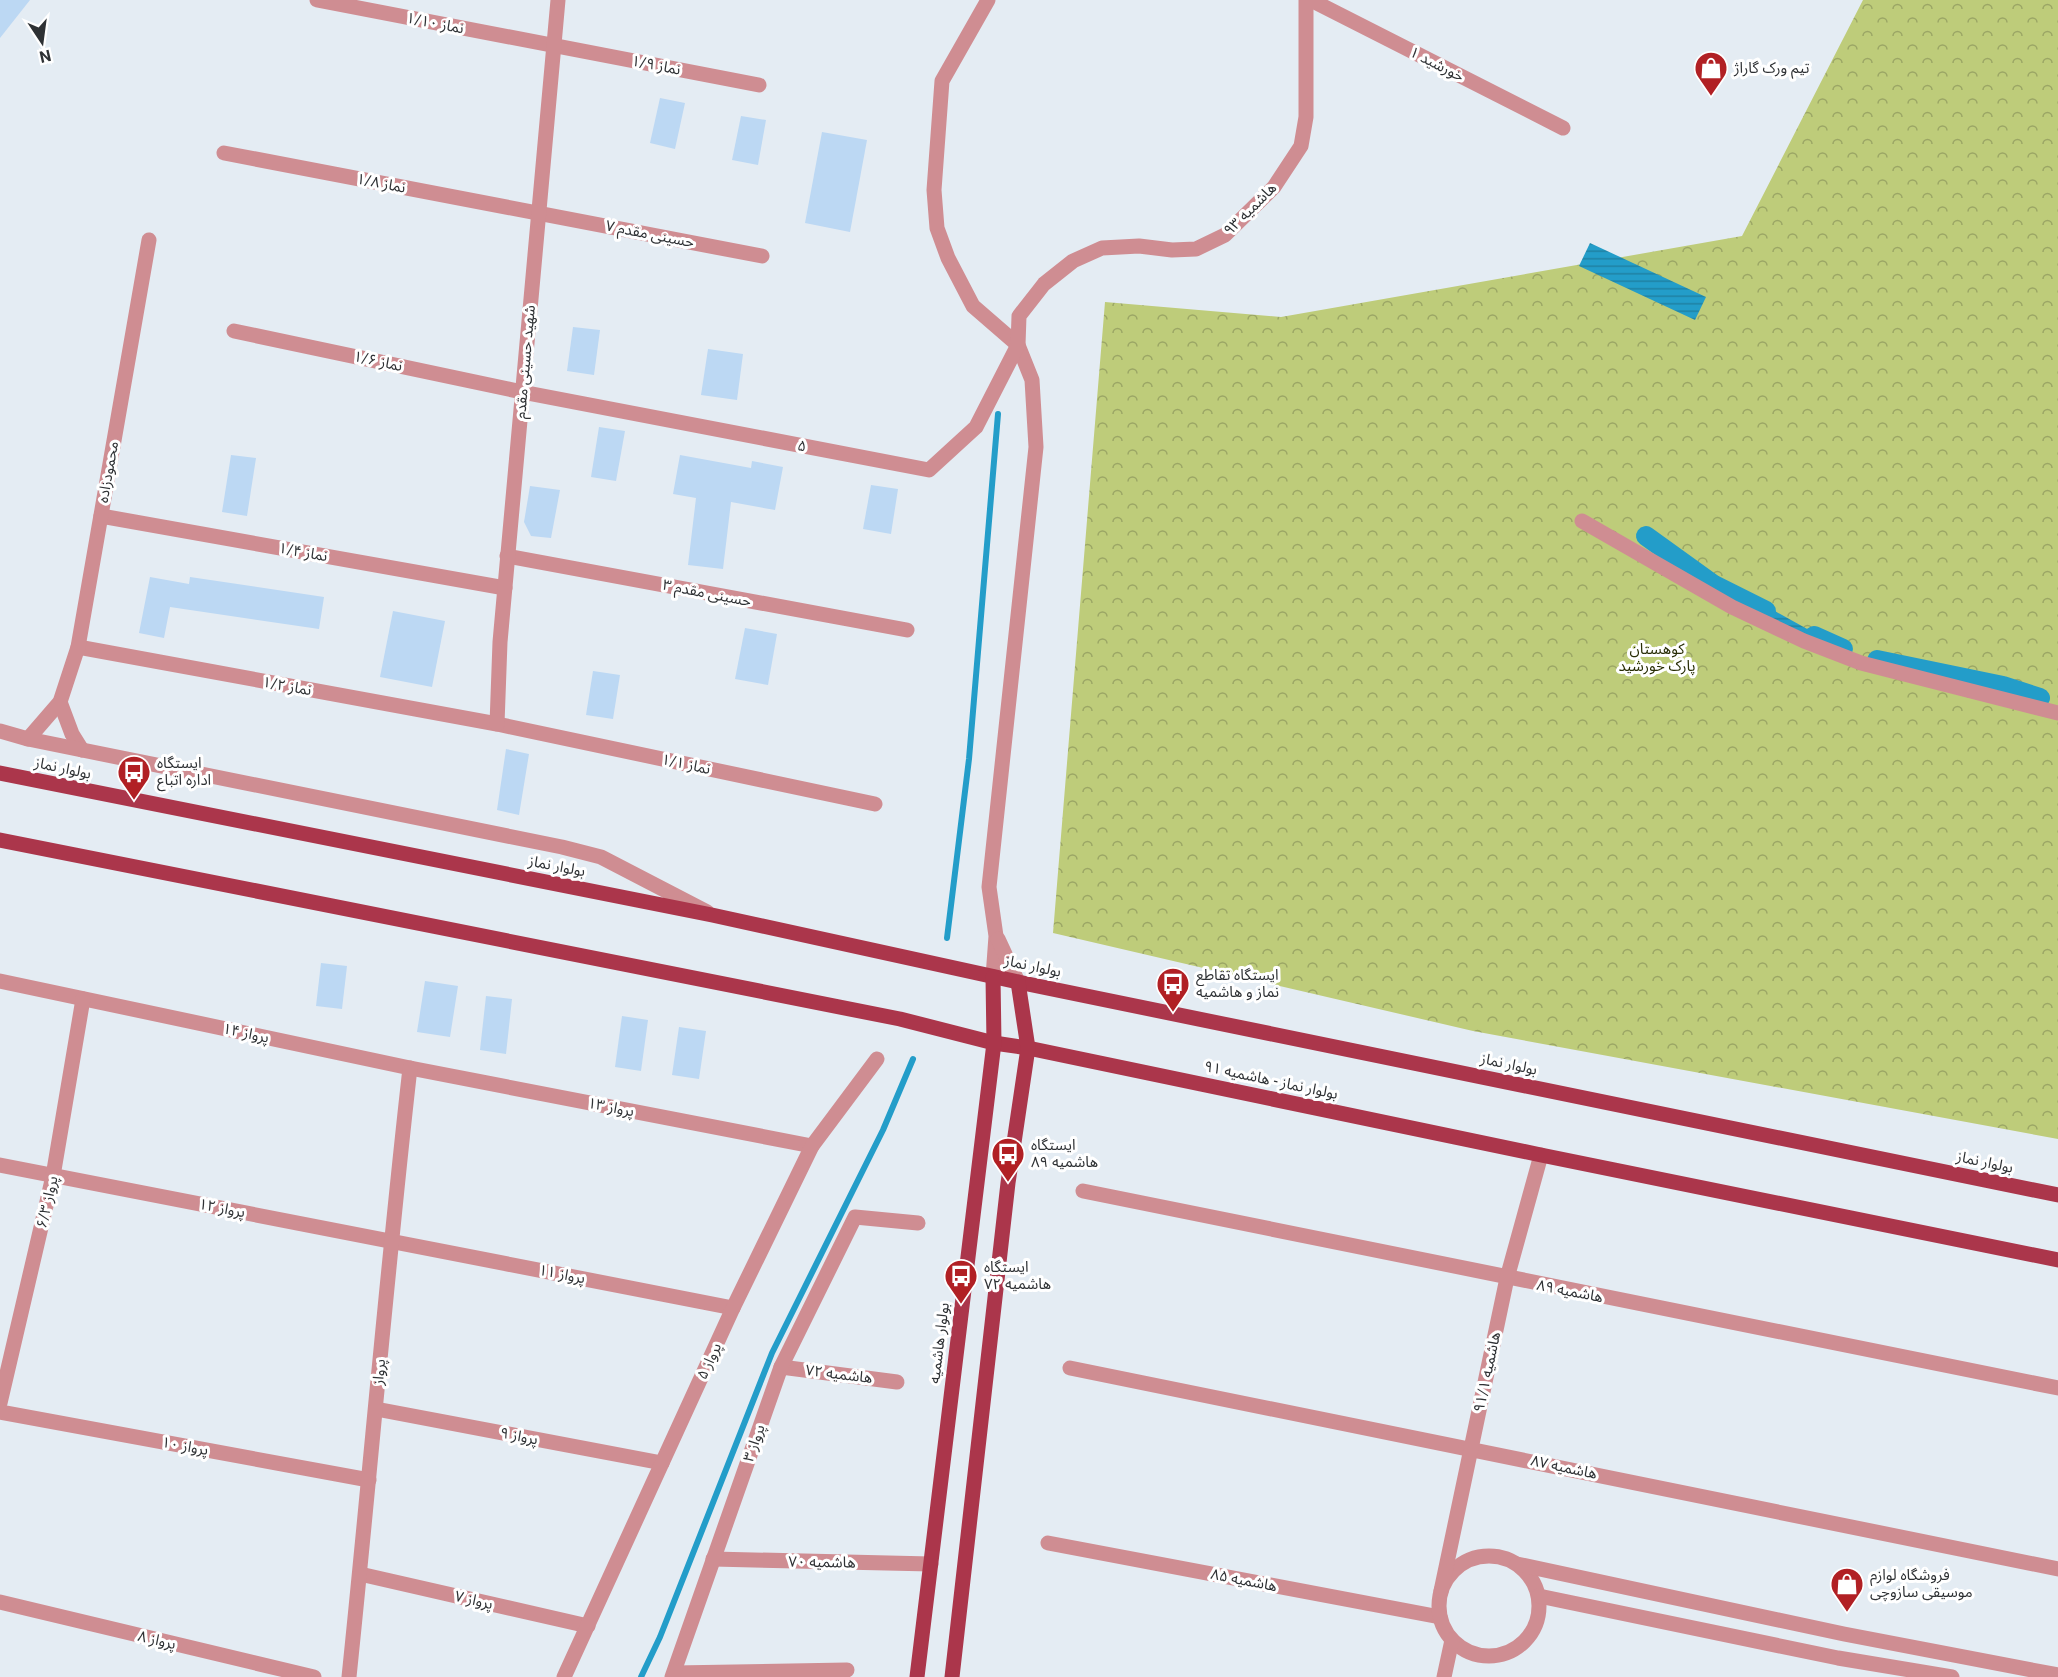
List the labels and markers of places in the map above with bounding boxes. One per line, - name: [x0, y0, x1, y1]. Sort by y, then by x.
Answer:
- shop icon: تیم ورک گاراژ: [1693, 50, 1729, 97]
- place label: تیم ورک گاراژ: [1733, 59, 1809, 79]
- bus stop icon: ایستگاه اداره اتباع: [116, 754, 152, 801]
- place label: ایستگاه اداره اتباع: [157, 754, 211, 792]
- bus stop icon: ایستگاه تقاطع نماز و هاشمیه: [1155, 966, 1191, 1013]
- place label: ایستگاه تقاطع نماز و هاشمیه: [1196, 966, 1279, 1001]
- bus stop icon: ایستگاه هاشمیه ۸۹: [990, 1136, 1026, 1183]
- place label: ایستگاه هاشمیه ۸۹: [1031, 1136, 1098, 1171]
- bus stop icon: ایستگاه هاشمیه ۷۲: [943, 1258, 979, 1305]
- place label: ایستگاه هاشمیه ۷۲: [984, 1258, 1051, 1293]
- shop icon: فروشگاه لوازم موسیقی سازوچی: [1829, 1566, 1865, 1613]
- place label: فروشگاه لوازم موسیقی سازوچی: [1870, 1566, 1973, 1602]

